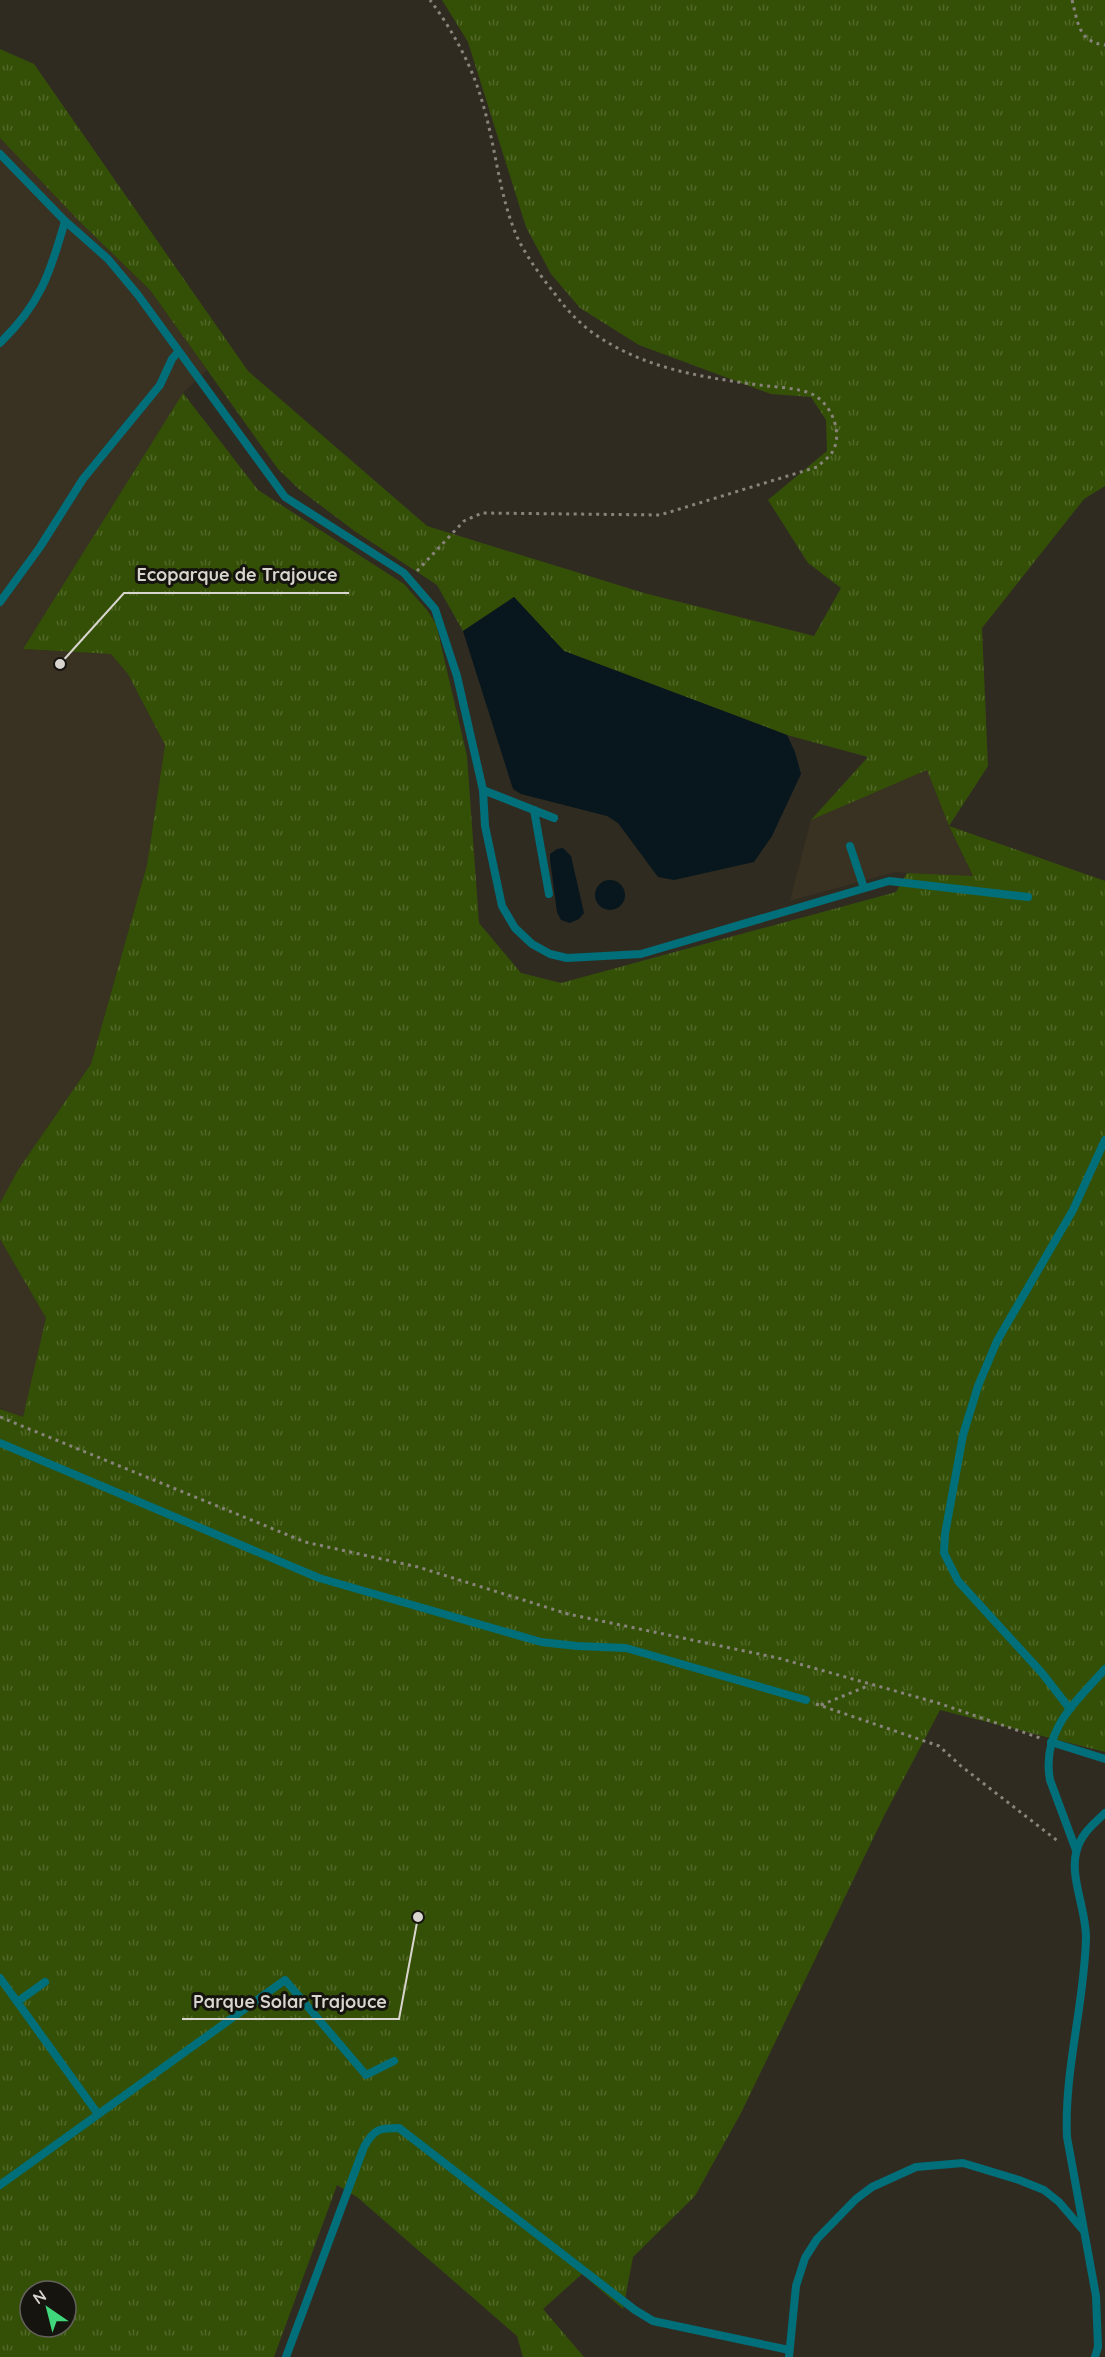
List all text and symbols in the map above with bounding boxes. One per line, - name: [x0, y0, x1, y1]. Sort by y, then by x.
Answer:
- callout: Ecoparque de Trajouce: [124, 557, 349, 593]
- text: Ecoparque de Trajouce: [136, 563, 338, 586]
- callout: Parque Solar Trajouce: [182, 1983, 399, 2019]
- text: Parque Solar Trajouce: [193, 1990, 387, 2013]
- north arrow: [18, 2279, 78, 2339]
- text: N: [29, 2285, 50, 2308]

